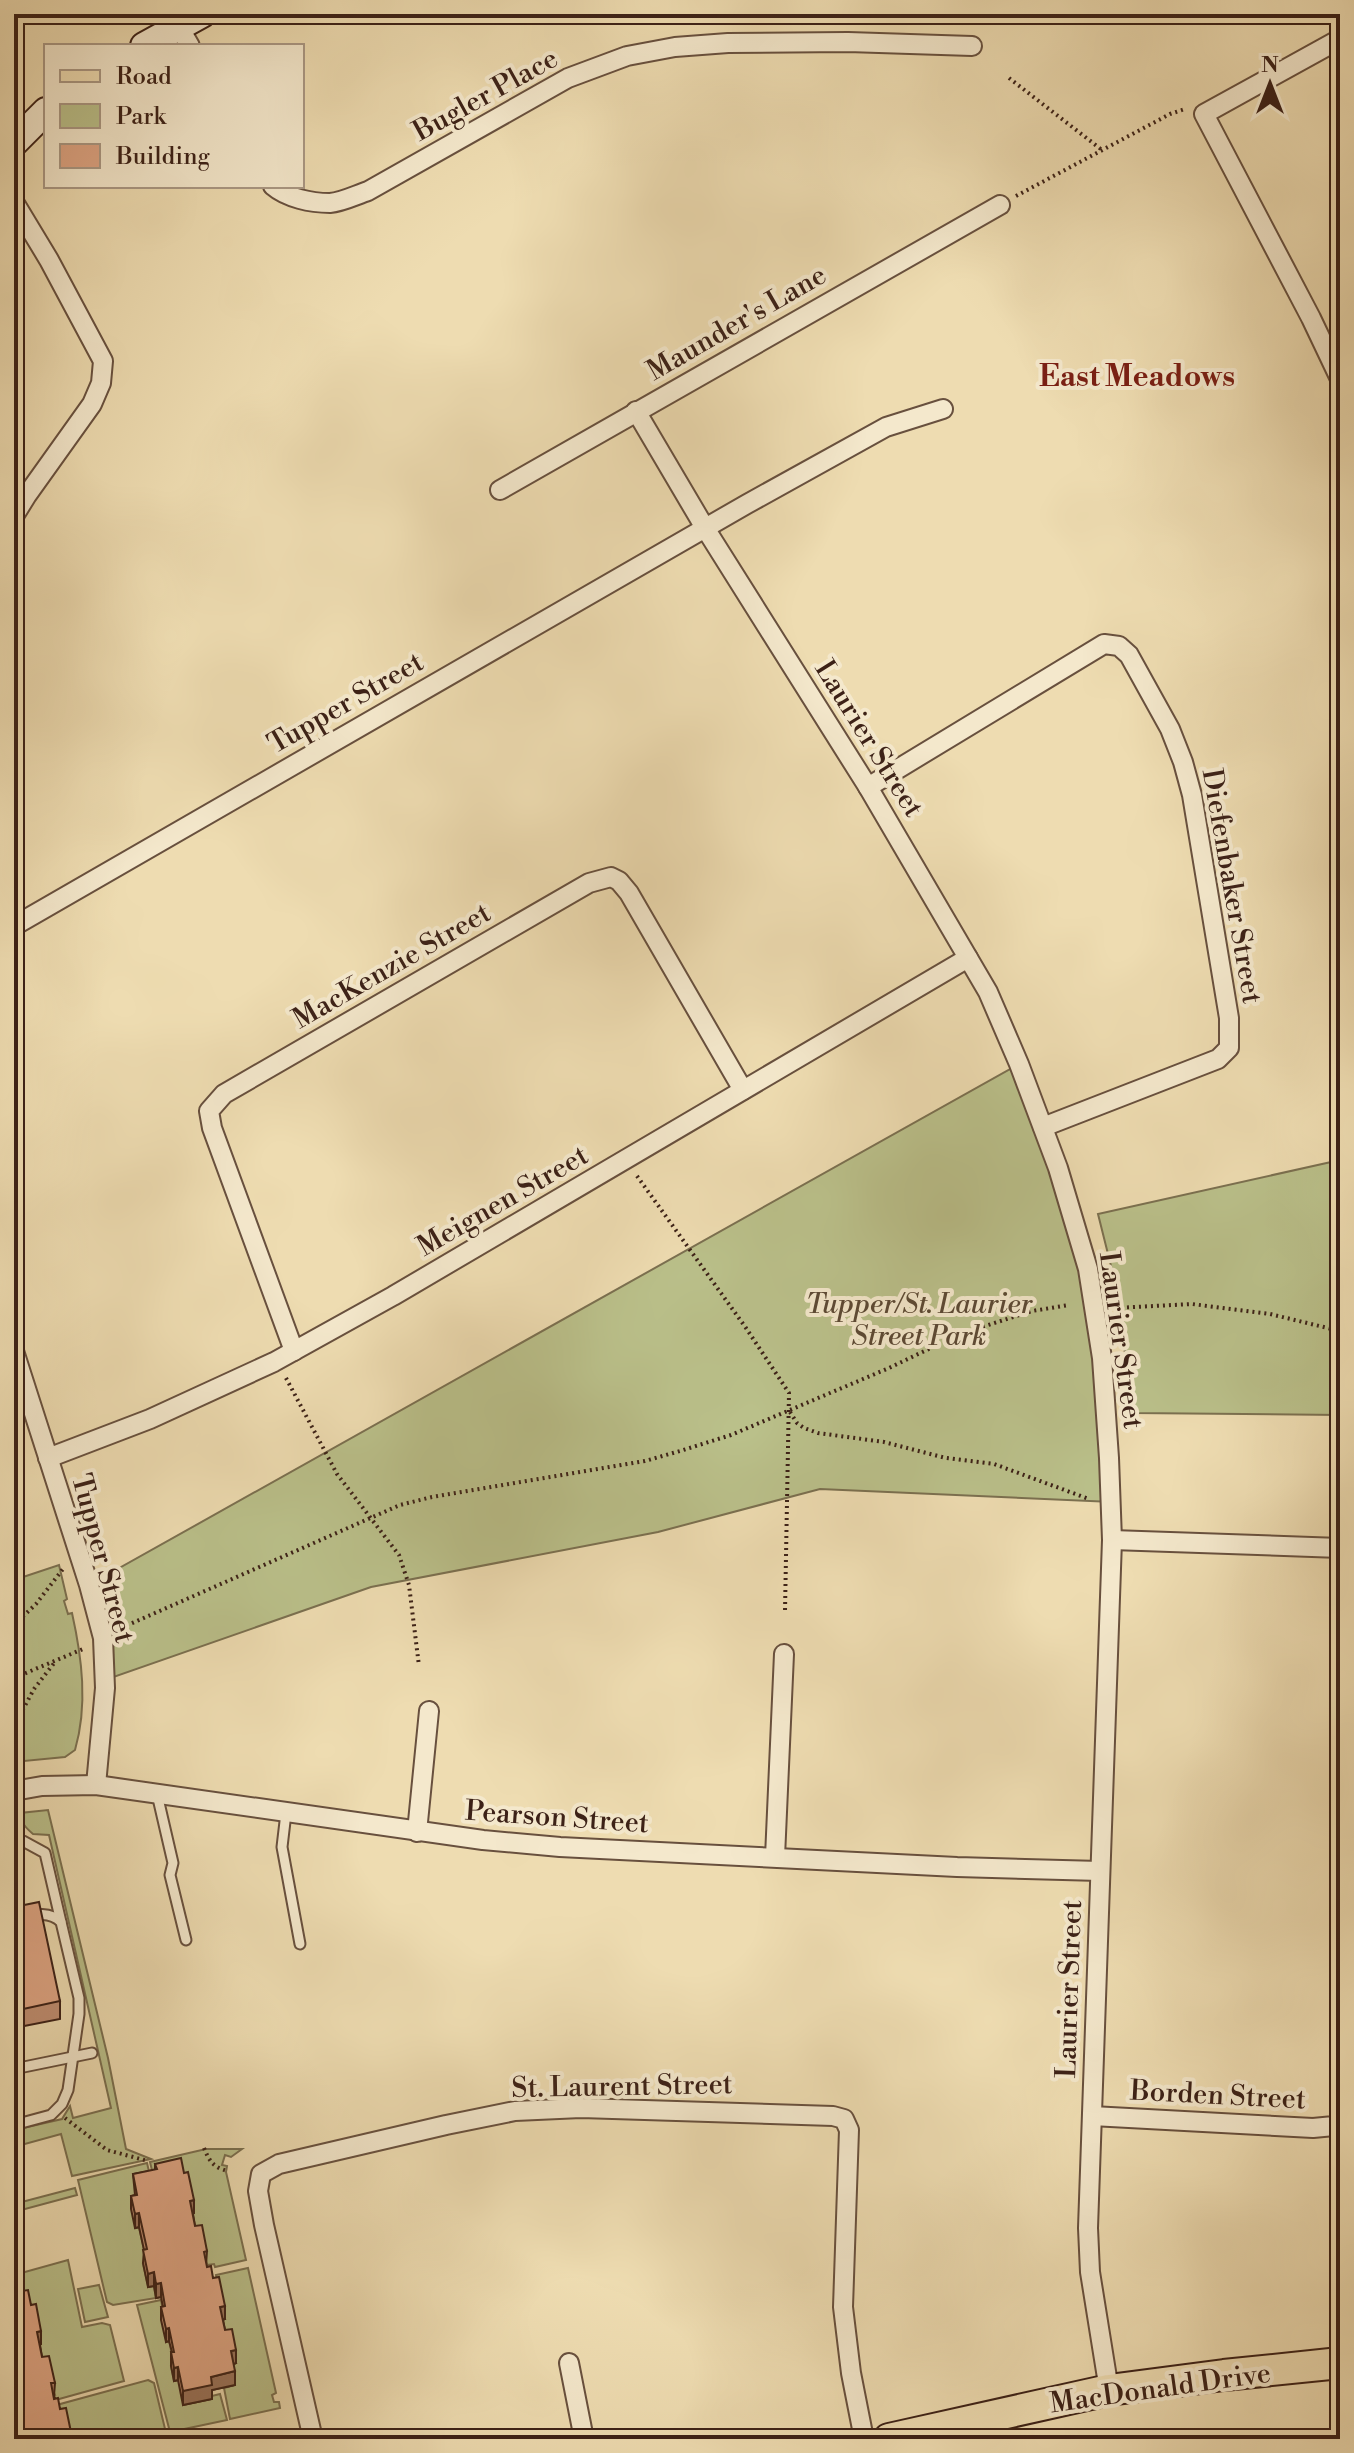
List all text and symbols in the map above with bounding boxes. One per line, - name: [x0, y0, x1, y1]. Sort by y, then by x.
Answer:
- street label: Bugler Place: [406, 41, 564, 150]
- legend: [44, 44, 304, 188]
- north arrow: [1230, 44, 1310, 124]
- text: N: [1261, 52, 1279, 79]
- text: Road: [116, 62, 172, 92]
- text: Park: [116, 102, 167, 132]
- text: Building: [115, 142, 210, 172]
- street label: Maunder's Lane: [641, 258, 833, 389]
- district label: East Meadows: [1039, 358, 1235, 396]
- street label: Tupper Street: [262, 645, 430, 762]
- street label: Laurier Street: [807, 654, 931, 824]
- street label: Diefenbaker Street: [1194, 766, 1269, 1007]
- street label: MacKenzie Street: [287, 895, 497, 1037]
- street label: Meignen Street: [411, 1138, 595, 1264]
- street label: Laurier Street: [1091, 1249, 1150, 1431]
- park label: Tupper/St. Laurier Street Park: [806, 1287, 1033, 1354]
- street label: Tupper Street: [63, 1470, 142, 1647]
- street label: Pearson Street: [464, 1794, 650, 1841]
- street label: Laurier Street: [1049, 1899, 1090, 2079]
- street label: St. Laurent Street: [511, 2067, 733, 2106]
- street label: Borden Street: [1128, 2073, 1307, 2118]
- street label: MacDonald Drive: [1048, 2356, 1273, 2421]

